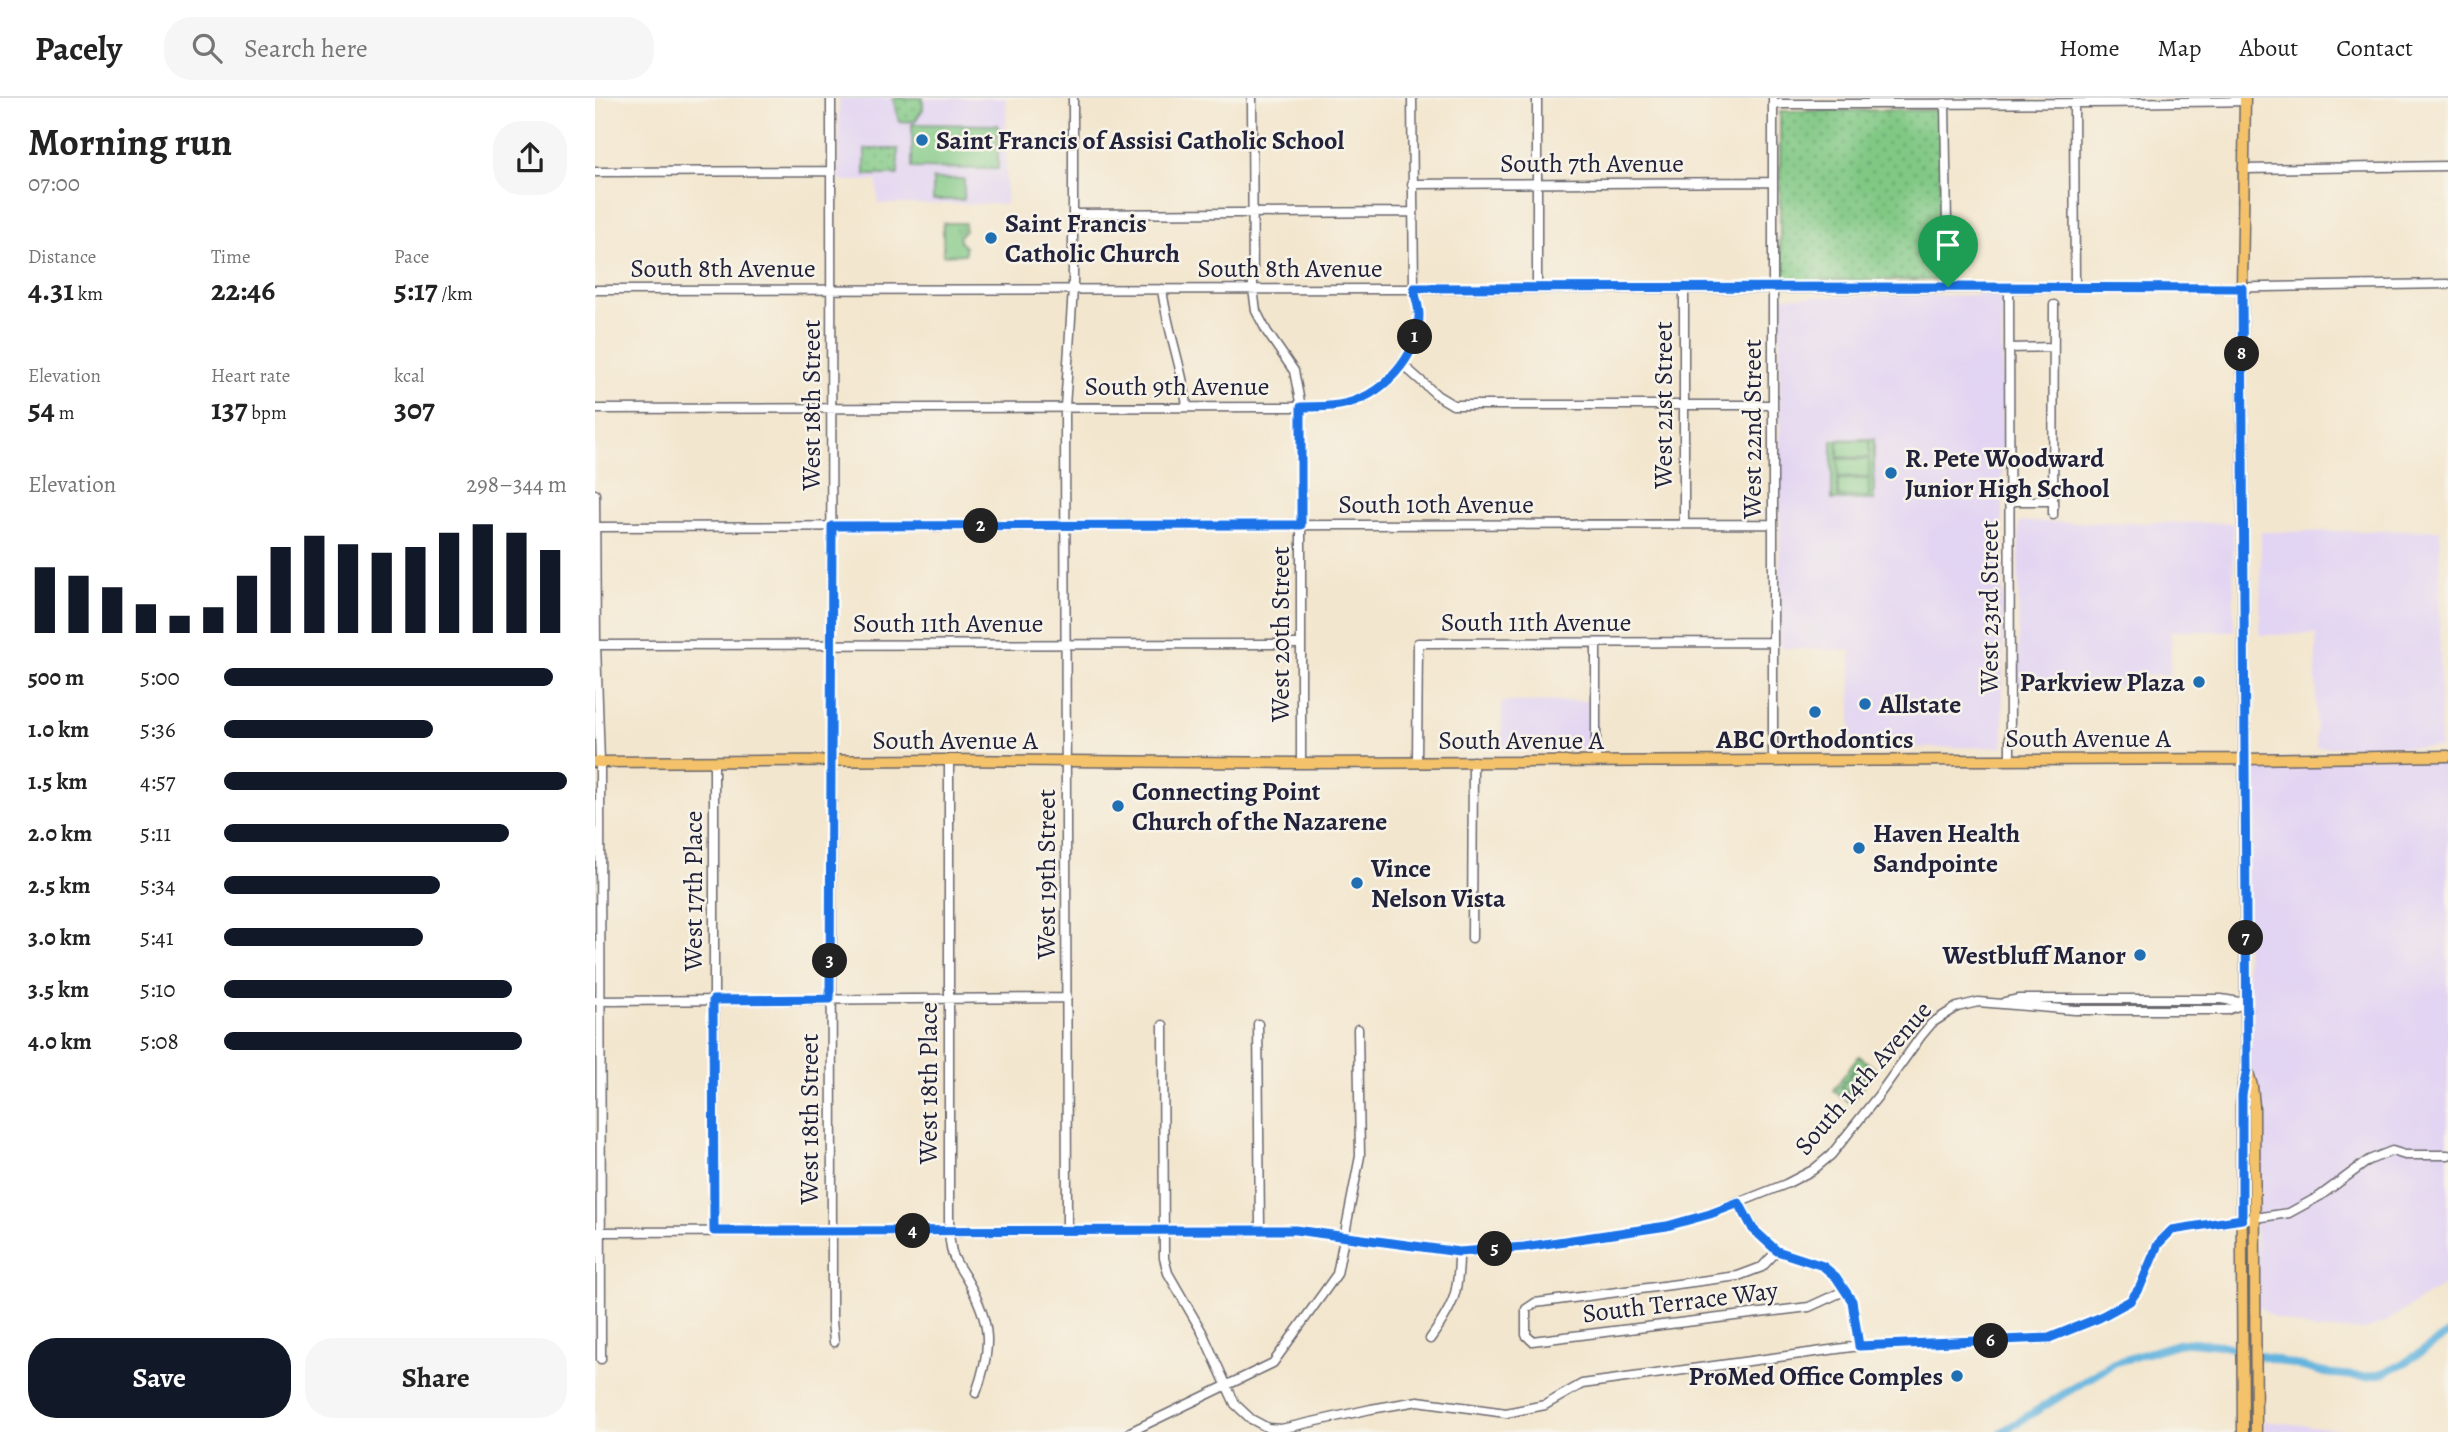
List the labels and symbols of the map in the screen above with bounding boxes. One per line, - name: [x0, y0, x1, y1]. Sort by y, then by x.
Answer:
- place label: Saint Francis of Assisi Catholic School: [936, 123, 1344, 158]
- marker: Saint Francis of Assisi Catholic School: [914, 132, 930, 148]
- street label: South 7th Avenue: [1500, 146, 1684, 181]
- place label: Saint Francis Catholic Church: [1005, 206, 1180, 271]
- pin: [1918, 215, 1978, 287]
- marker: Saint Francis Catholic Church: [983, 230, 999, 246]
- street label: South 8th Avenue: [630, 251, 816, 286]
- street label: South 8th Avenue: [1197, 251, 1383, 286]
- street label: West 18th Street: [794, 319, 829, 492]
- pin: 1: [1397, 320, 1433, 354]
- street label: West 21st Street: [1646, 321, 1681, 490]
- pin: 8: [2225, 336, 2259, 372]
- street label: West 22nd Street: [1735, 339, 1770, 520]
- street label: South 9th Avenue: [1085, 369, 1269, 404]
- place label: R. Pete Woodward Junior High School: [1905, 441, 2110, 506]
- marker: R. Pete Woodward Junior High School: [1883, 465, 1899, 481]
- street label: South 10th Avenue: [1338, 487, 1534, 522]
- pin: 2: [963, 508, 999, 544]
- street label: West 23rd Street: [1972, 520, 2007, 695]
- street label: West 20th Street: [1263, 546, 1298, 723]
- street label: South 11th Avenue: [1441, 605, 1631, 640]
- street label: South 11th Avenue: [853, 606, 1043, 641]
- place label: Parkview Plaza: [2020, 665, 2185, 700]
- marker: Parkview Plaza: [2191, 674, 2207, 690]
- place label: Allstate: [1878, 687, 1961, 722]
- marker: Allstate: [1857, 696, 1873, 712]
- marker: ABC Orthodontics: [1807, 704, 1823, 720]
- street label: South Avenue A: [2005, 721, 2172, 756]
- place label: ABC Orthodontics: [1715, 722, 1914, 757]
- street label: South Avenue A: [872, 723, 1039, 758]
- street label: South Avenue A: [1438, 723, 1605, 758]
- place label: Connecting Point Church of the Nazarene: [1132, 774, 1387, 839]
- street label: West 19th Street: [1029, 788, 1064, 960]
- marker: Connecting Point Church of the Nazarene: [1110, 798, 1126, 814]
- street label: West 17th Place: [676, 811, 711, 972]
- place label: Haven Health Sandpointe: [1873, 816, 2020, 881]
- marker: Haven Health Sandpointe: [1851, 840, 1867, 856]
- place label: Vince Nelson Vista: [1370, 851, 1506, 916]
- marker: Vince Nelson Vista: [1349, 875, 1365, 891]
- pin: 7: [2229, 920, 2263, 956]
- place label: Westbluff Manor: [1941, 938, 2126, 973]
- pin: 3: [813, 944, 847, 978]
- marker: Westbluff Manor: [2132, 947, 2148, 963]
- street label: South 14th Avenue: [1786, 993, 1940, 1163]
- street label: West 18th Place: [911, 1002, 946, 1165]
- street label: West 18th Street: [792, 1033, 827, 1206]
- pin: 4: [895, 1214, 931, 1248]
- pin: 5: [1478, 1232, 1513, 1266]
- street label: South Terrace Way: [1580, 1273, 1780, 1331]
- pin: 6: [1973, 1324, 2009, 1358]
- place label: ProMed Office Comples: [1689, 1359, 1943, 1394]
- marker: ProMed Office Comples: [1949, 1368, 1965, 1384]

